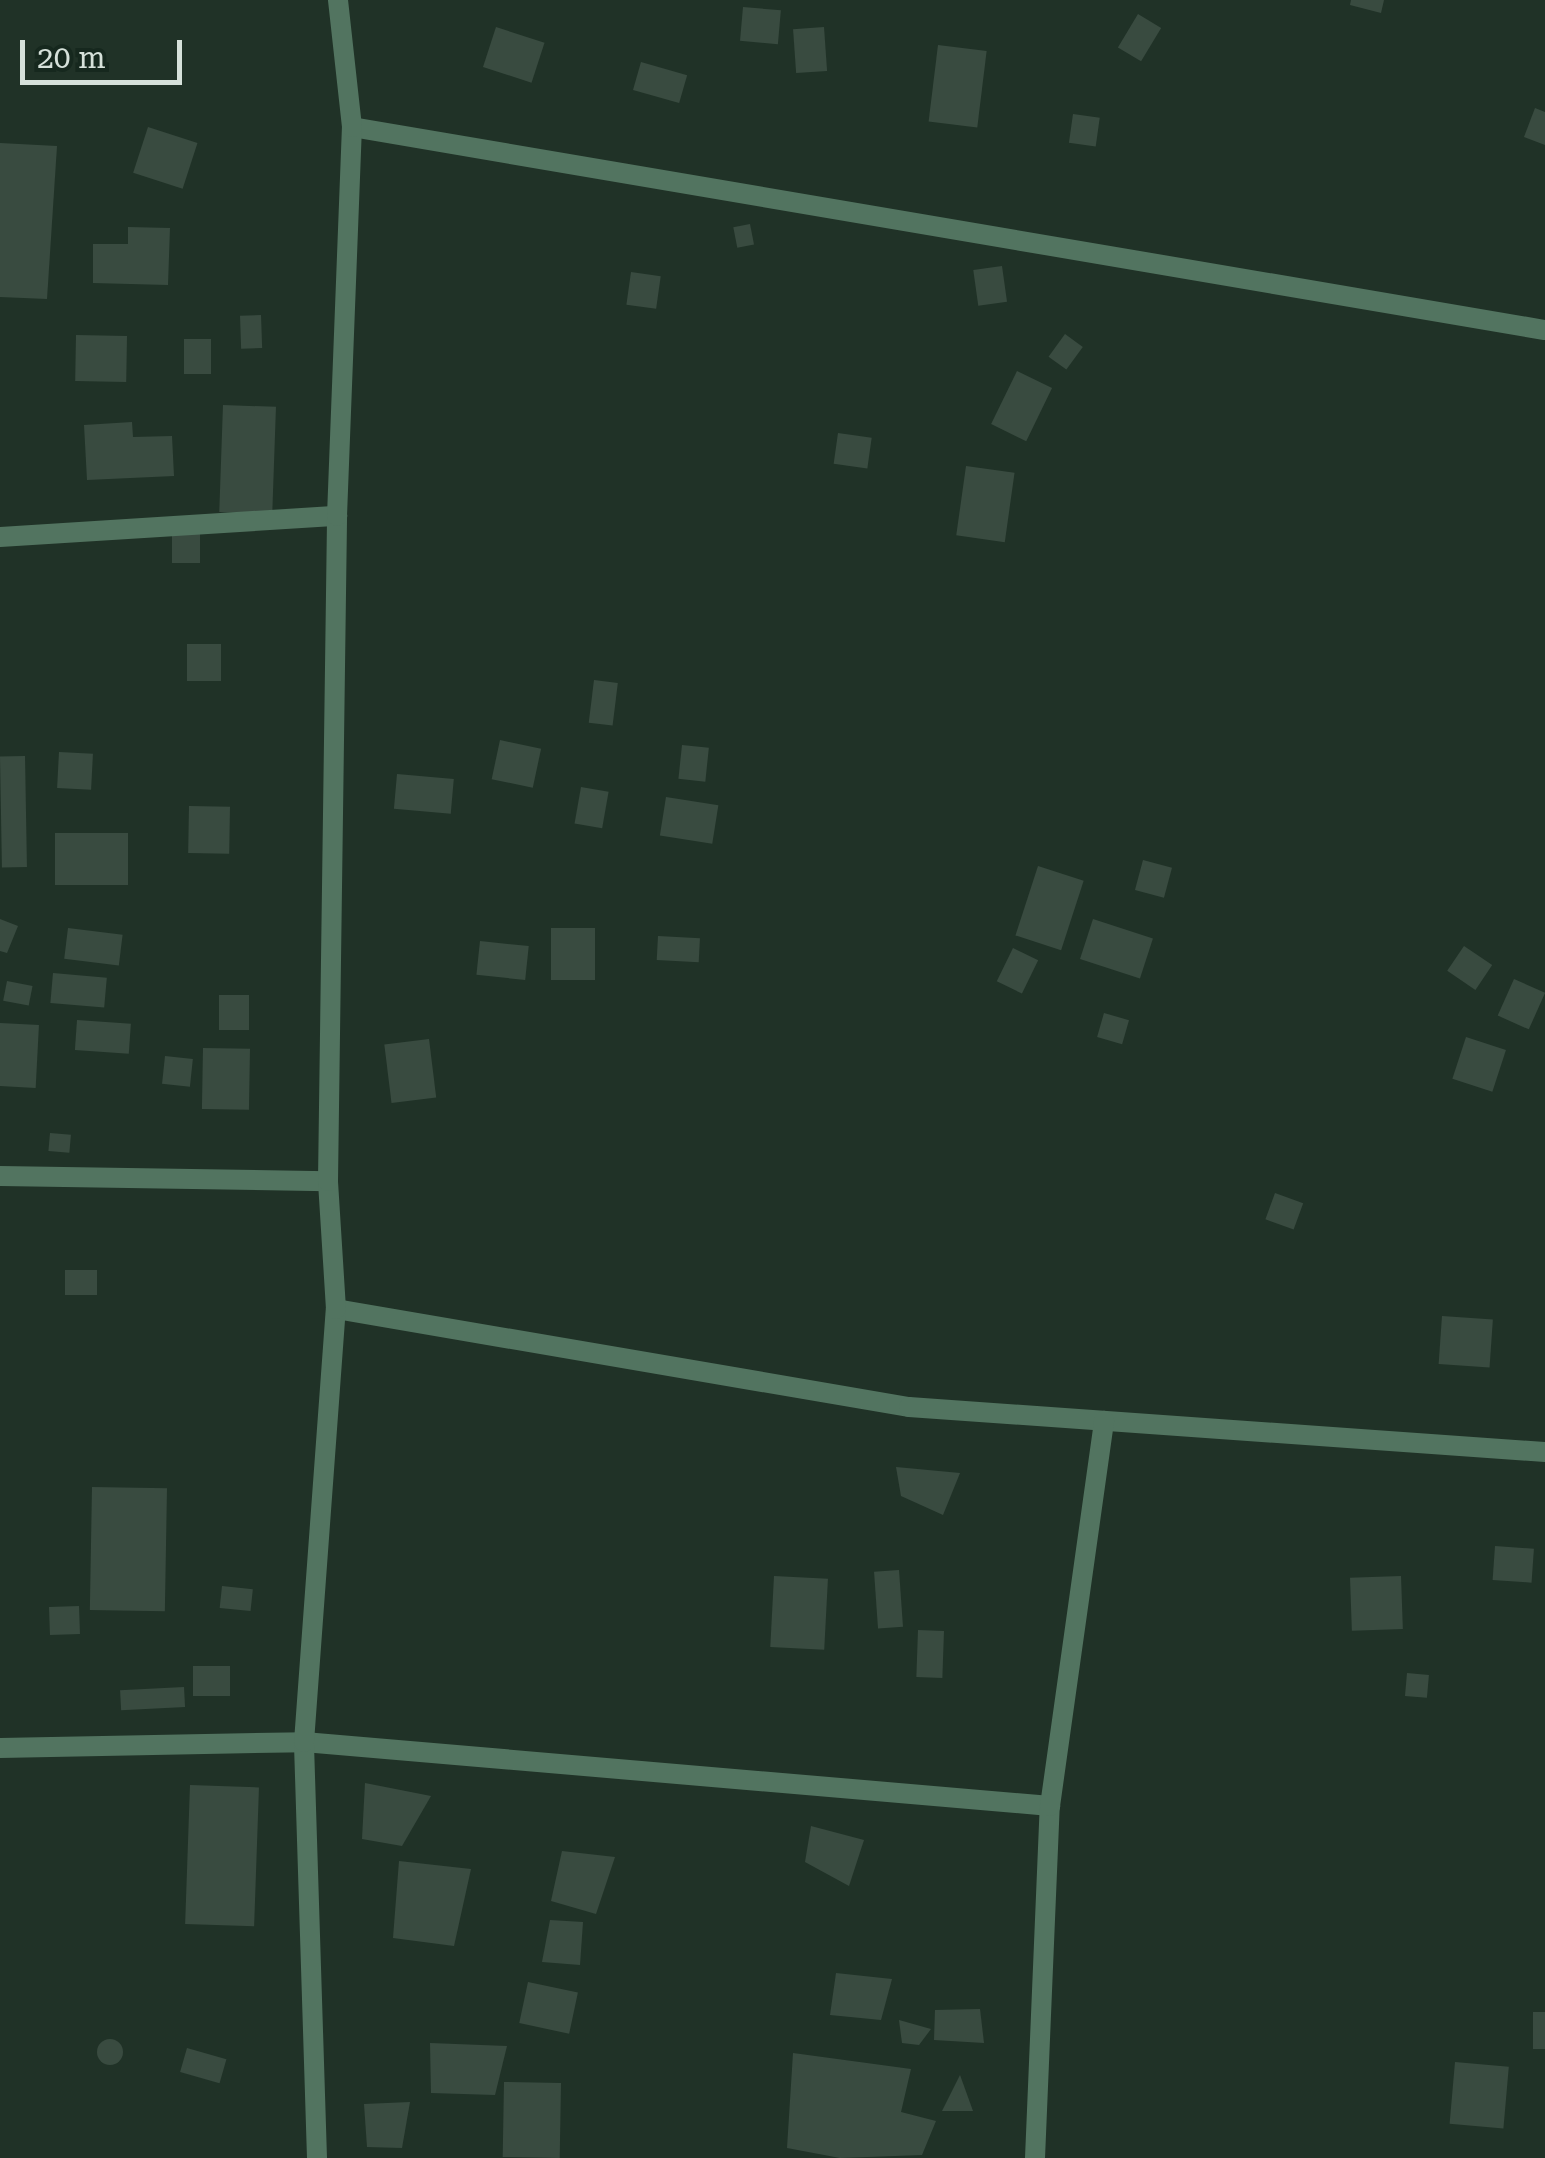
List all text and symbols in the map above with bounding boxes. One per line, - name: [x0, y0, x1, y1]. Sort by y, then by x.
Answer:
- scale bar: [25, 20, 188, 82]
- text: 20 m: [37, 40, 106, 75]

